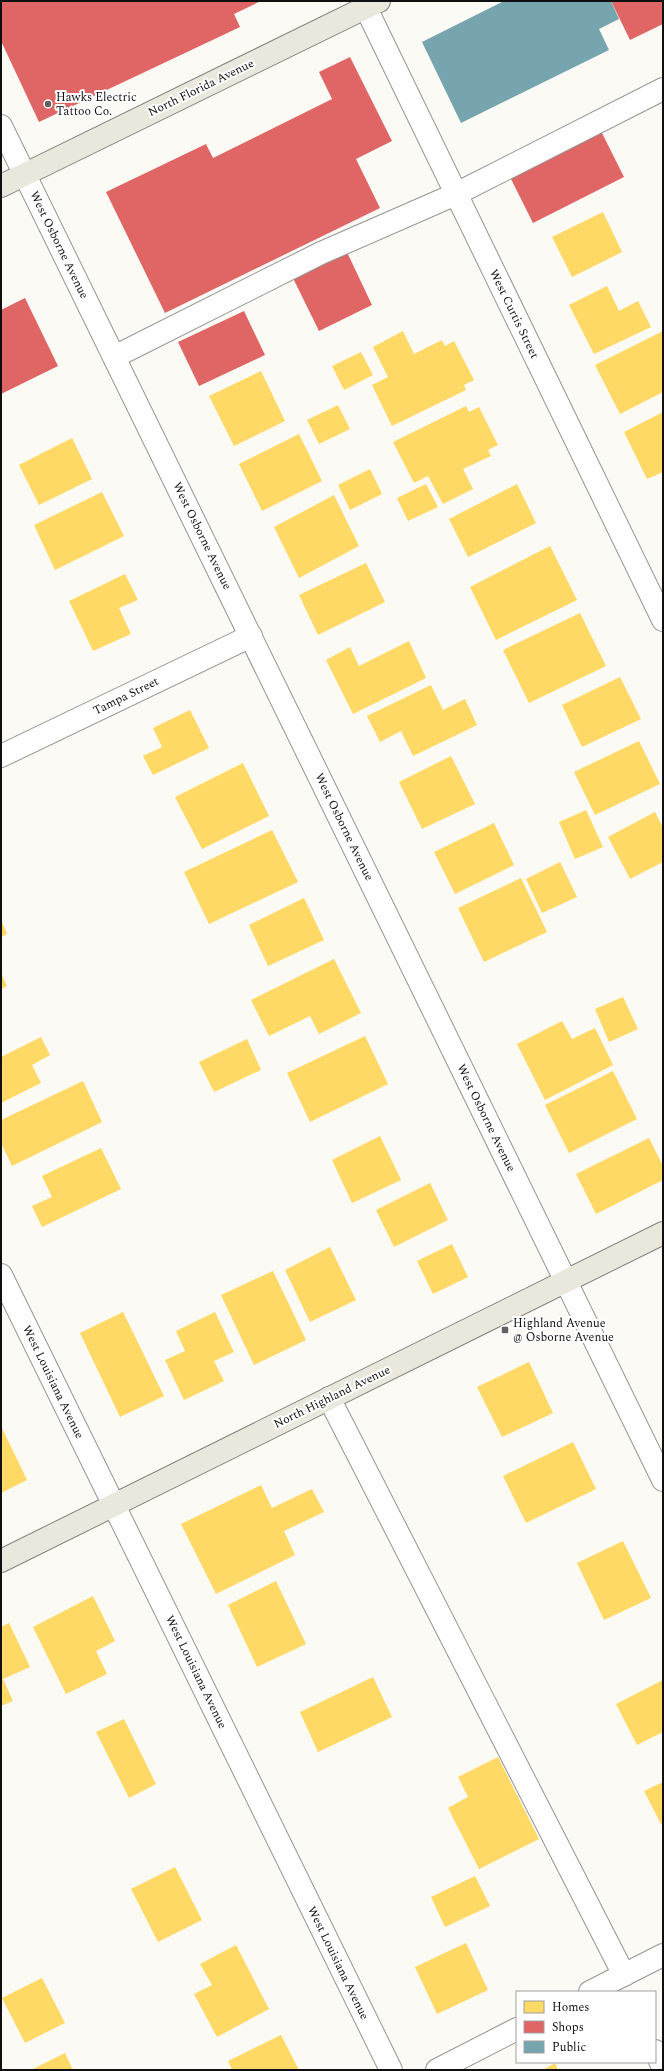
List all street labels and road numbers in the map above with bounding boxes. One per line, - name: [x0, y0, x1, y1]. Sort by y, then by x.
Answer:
- street label: North Florida Avenue: [145, 54, 257, 122]
- street label: West Osborne Avenue: [25, 188, 93, 302]
- street label: West Curtis Street: [484, 266, 544, 362]
- street label: West Osborne Avenue: [168, 479, 236, 593]
- street label: Tampa Street: [90, 672, 162, 720]
- street label: West Osborne Avenue: [310, 770, 378, 884]
- street label: West Osborne Avenue: [452, 1061, 520, 1175]
- street label: West Louisiana Avenue: [17, 1322, 89, 1442]
- street label: North Highland Avenue: [270, 1360, 394, 1434]
- street label: West Louisiana Avenue: [160, 1612, 232, 1732]
- street label: West Louisiana Avenue: [302, 1903, 374, 2023]

